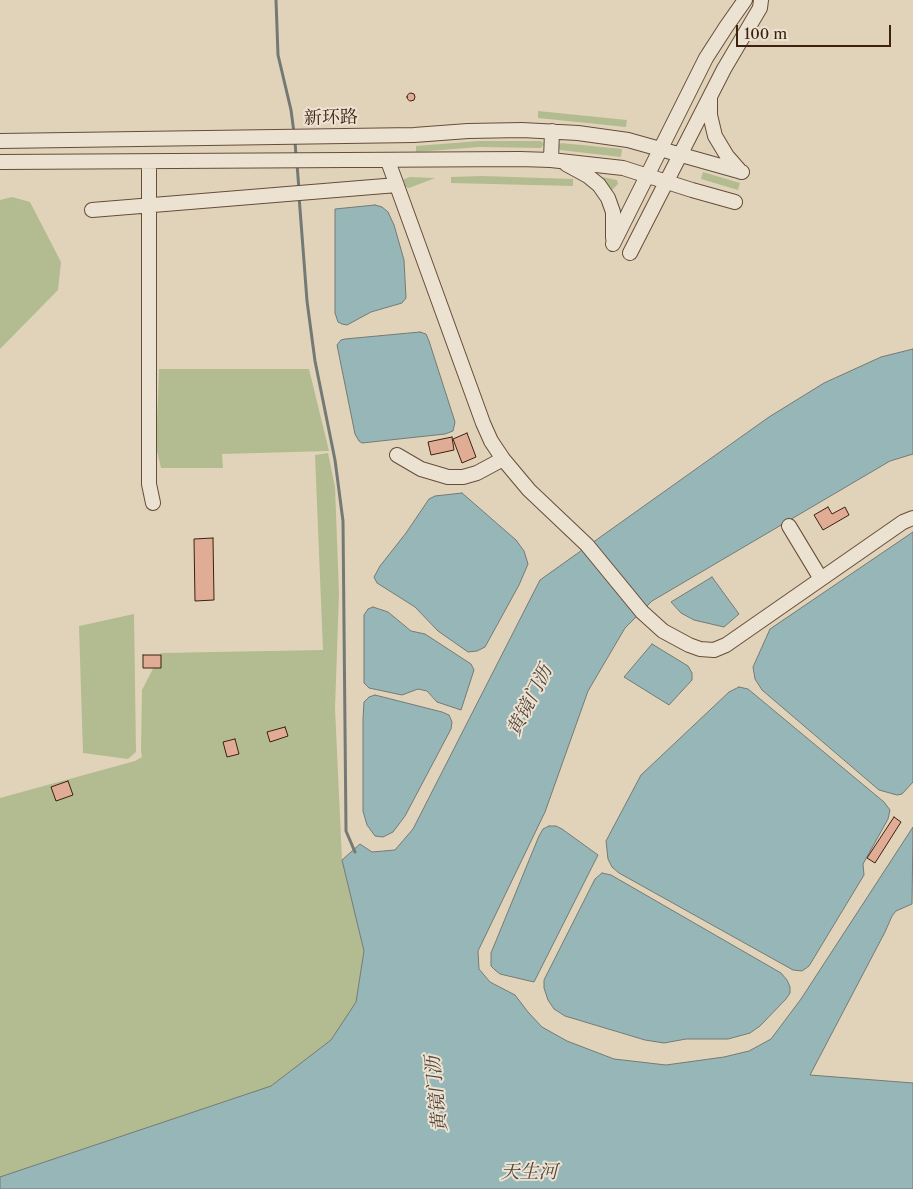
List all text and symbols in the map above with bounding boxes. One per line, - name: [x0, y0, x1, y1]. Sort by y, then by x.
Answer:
- scale bar: [738, 15, 893, 47]
- text: 100 m: [744, 24, 787, 43]
- street label: 新环路: [304, 107, 358, 129]
- water label: 黄镜门沥: [503, 662, 557, 740]
- water label: 黄镜门沥: [422, 1055, 452, 1133]
- water label: 天生河: [501, 1162, 557, 1184]

